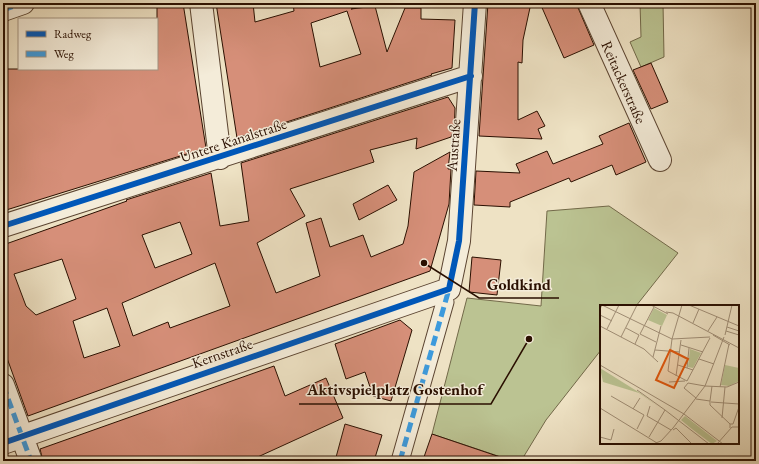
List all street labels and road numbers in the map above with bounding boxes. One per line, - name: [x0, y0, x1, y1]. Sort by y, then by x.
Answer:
- street label: Reitackerstraße: [597, 38, 651, 127]
- street label: Untere Kanalstraße: [177, 114, 289, 166]
- street label: Austraße: [442, 118, 464, 173]
- street label: Kernstraße: [189, 334, 255, 372]

